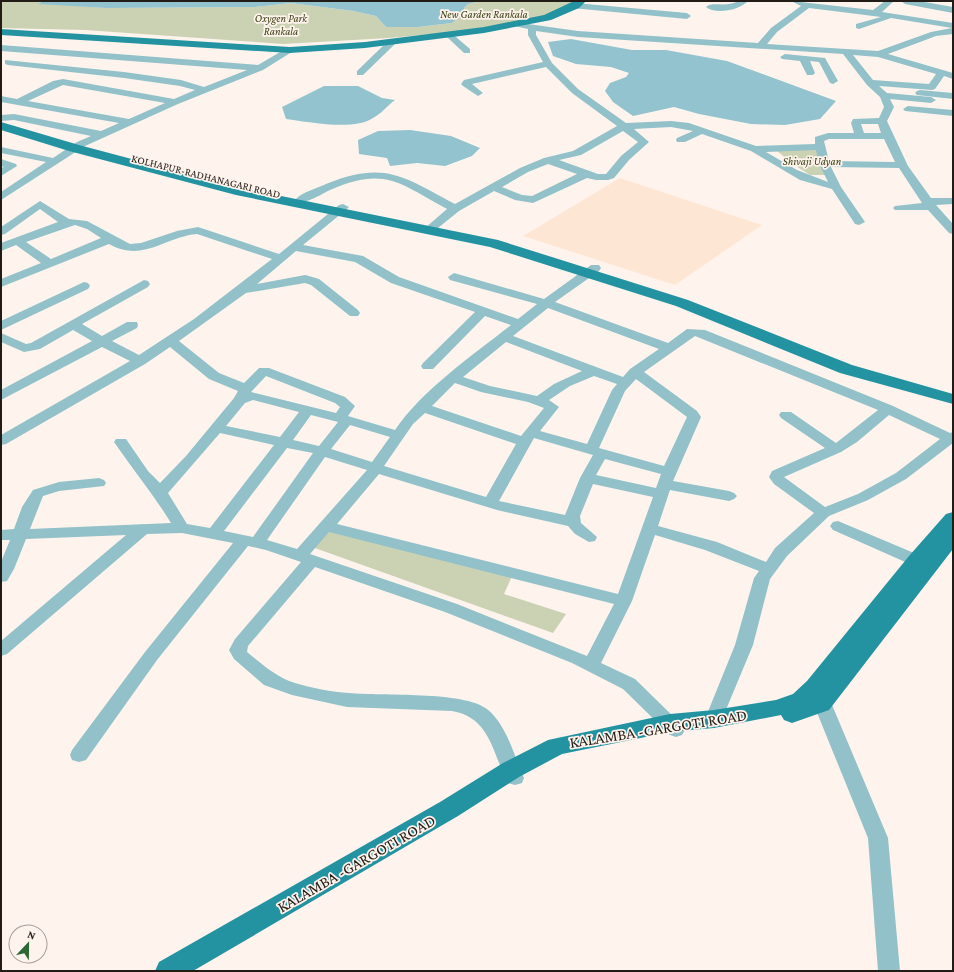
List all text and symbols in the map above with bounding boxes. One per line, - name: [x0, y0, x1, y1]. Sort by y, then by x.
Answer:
- park label: New Garden Rankala: [440, 8, 528, 20]
- park label: Oxygen Park Rankala: [255, 12, 308, 37]
- street label: KOLHAPUR-RADHANAGARI ROAD: [130, 152, 282, 200]
- park label: Shivaji Udyan: [783, 155, 842, 168]
- street label: KALAMBA -GARGOTI ROAD: [568, 706, 748, 751]
- street label: KALAMBA -GARGOTI ROAD: [274, 811, 438, 916]
- north arrow: [8, 924, 48, 964]
- text: N: [26, 928, 38, 942]

